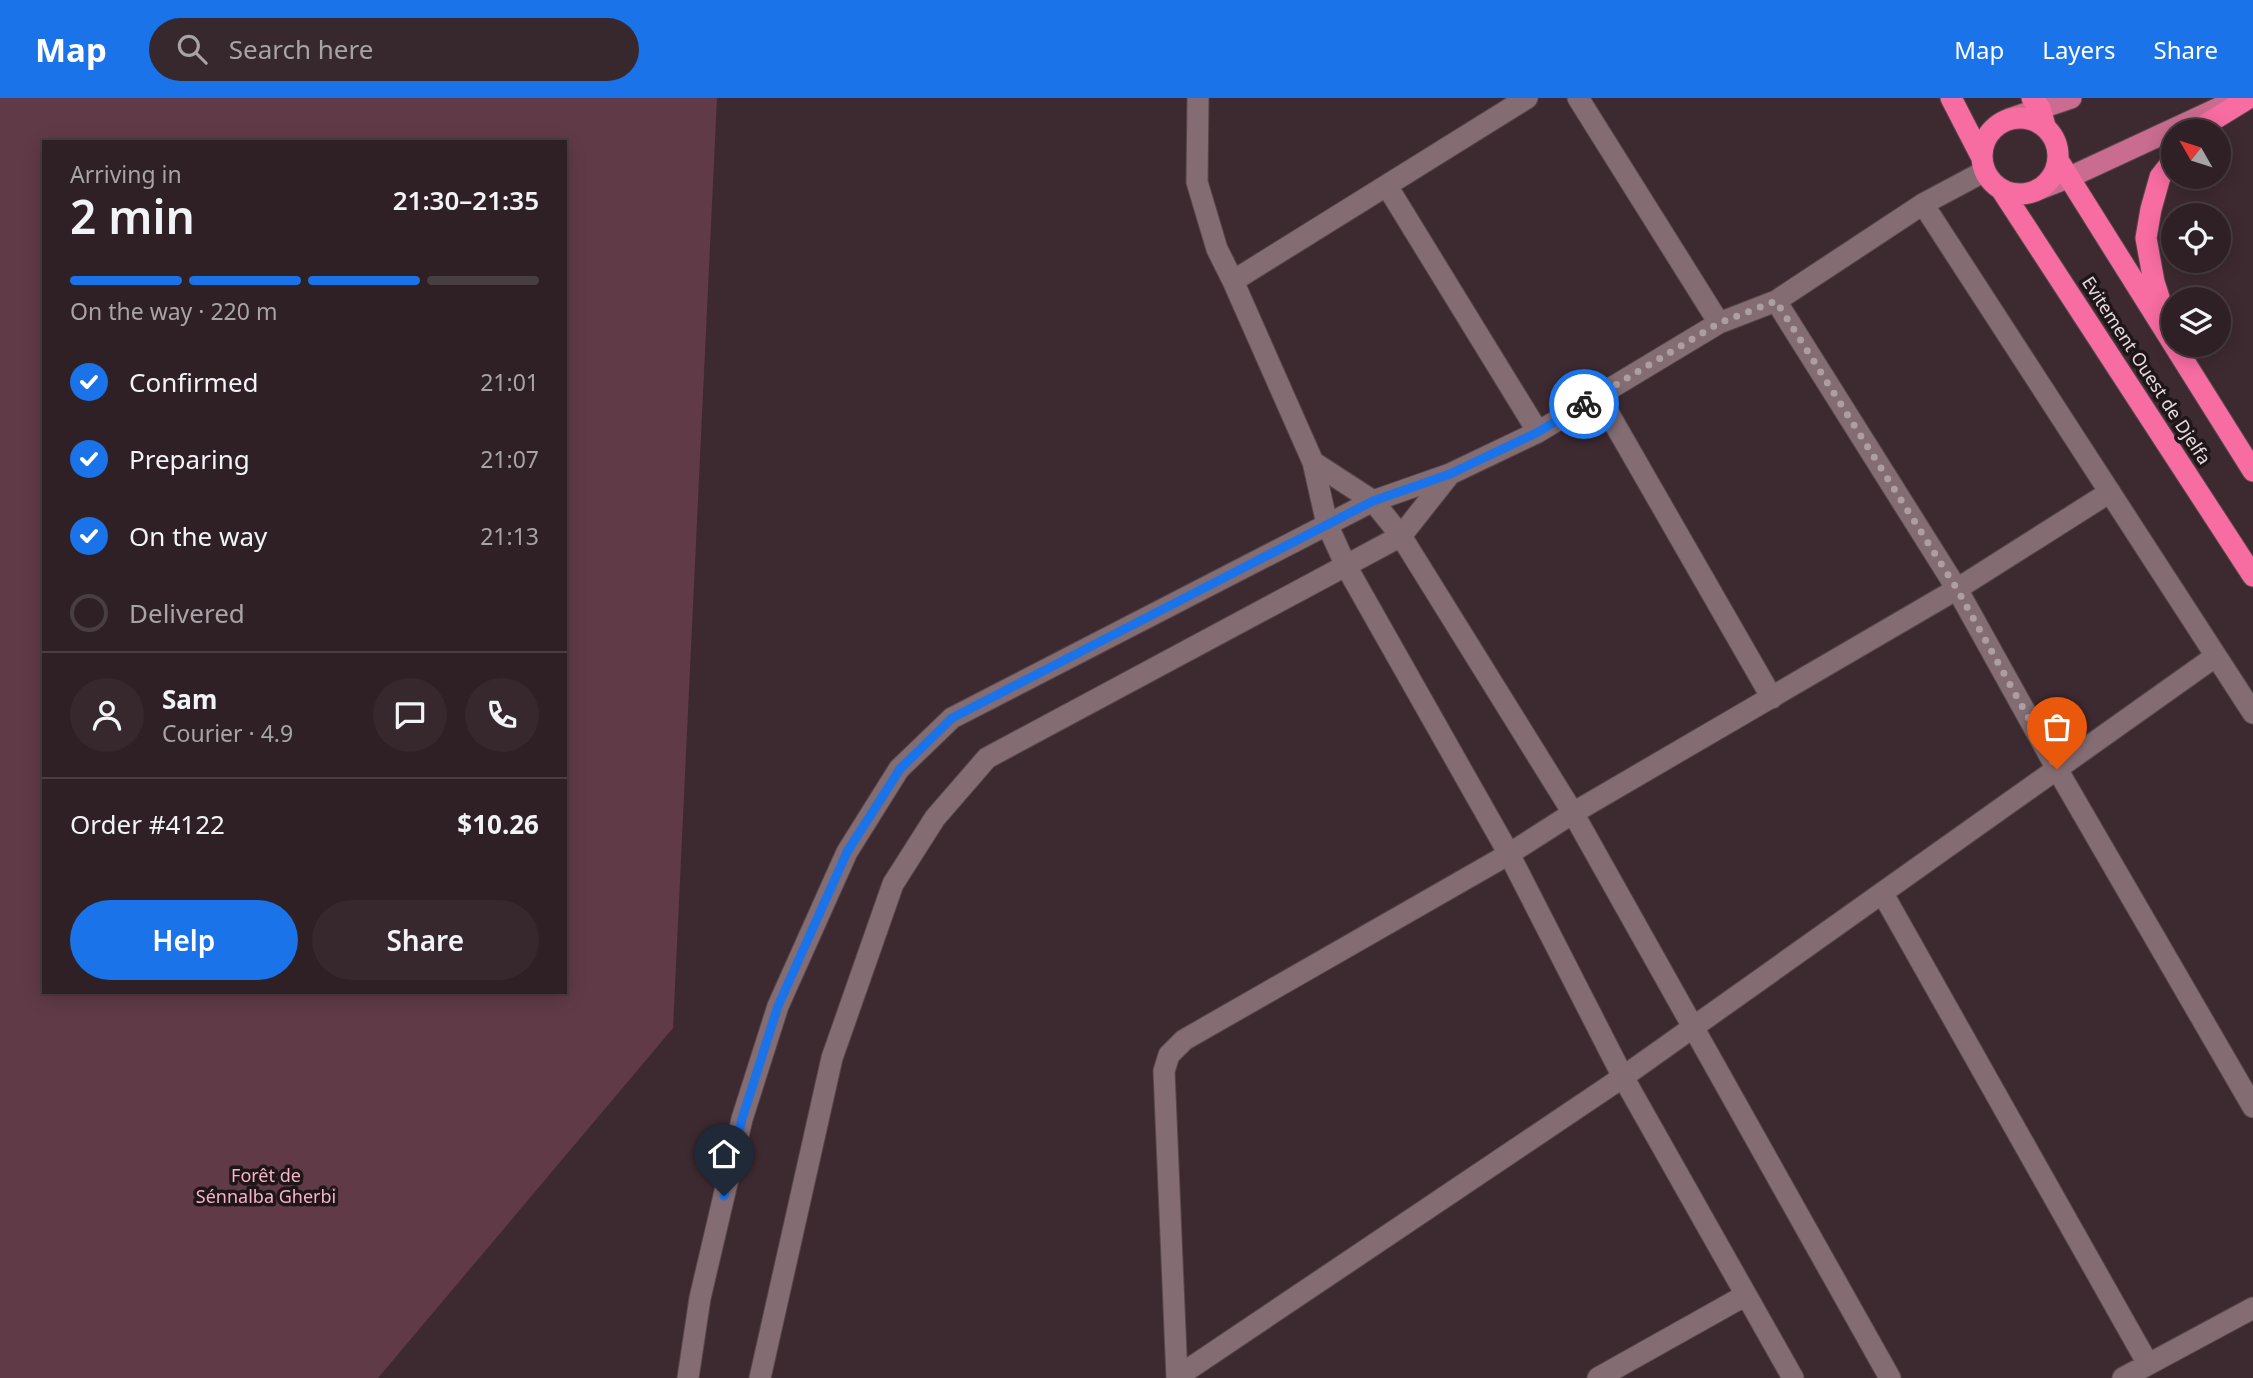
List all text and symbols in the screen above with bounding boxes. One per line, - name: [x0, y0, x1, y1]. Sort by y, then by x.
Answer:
- search box: [149, 18, 639, 81]
- text: Map: [35, 27, 107, 72]
- icon: search: [173, 30, 211, 68]
- text: Search here: [229, 31, 373, 67]
- text: Map: [1954, 33, 2004, 66]
- text: Layers: [2042, 33, 2116, 66]
- text: Share: [2154, 33, 2218, 66]
- north arrow: [2161, 119, 2231, 189]
- map controls: [2161, 119, 2231, 357]
- text: Arriving in: [70, 158, 182, 190]
- text: 21:30–21:35: [393, 182, 539, 218]
- text: 2 min: [70, 185, 195, 247]
- button: locate: [2161, 203, 2231, 273]
- street label: Evitement Ouest de Djelfa: [2077, 271, 2217, 469]
- button: layers: [2161, 287, 2231, 357]
- text: On the way · 220 m: [70, 295, 277, 327]
- icon: check: [70, 363, 108, 401]
- text: Confirmed: [129, 364, 259, 400]
- text: 21:01: [480, 366, 539, 398]
- courier: [1549, 369, 1619, 439]
- icon: bike: [1565, 385, 1603, 423]
- icon: check: [70, 440, 108, 478]
- text: Preparing: [129, 441, 250, 477]
- text: 21:07: [480, 443, 539, 475]
- icon: check: [70, 517, 108, 555]
- text: On the way: [129, 518, 267, 554]
- text: 21:13: [480, 520, 539, 552]
- text: Delivered: [129, 595, 245, 631]
- button: person: [70, 678, 144, 752]
- button: chat: [373, 678, 447, 752]
- button: phone: [465, 678, 539, 752]
- text: Sam: [162, 681, 217, 717]
- pin: [2027, 697, 2087, 769]
- icon: bag: [2038, 708, 2076, 746]
- text: Courier · 4.9: [162, 717, 293, 749]
- text: Order #4122: [70, 806, 225, 842]
- text: $10.26: [457, 806, 539, 842]
- button: Help: [70, 900, 298, 980]
- button: Share: [312, 900, 539, 980]
- pin: [694, 1124, 754, 1196]
- icon: home: [705, 1135, 743, 1173]
- park label: Forêt de Sénnalba Gherbi: [196, 1163, 336, 1208]

